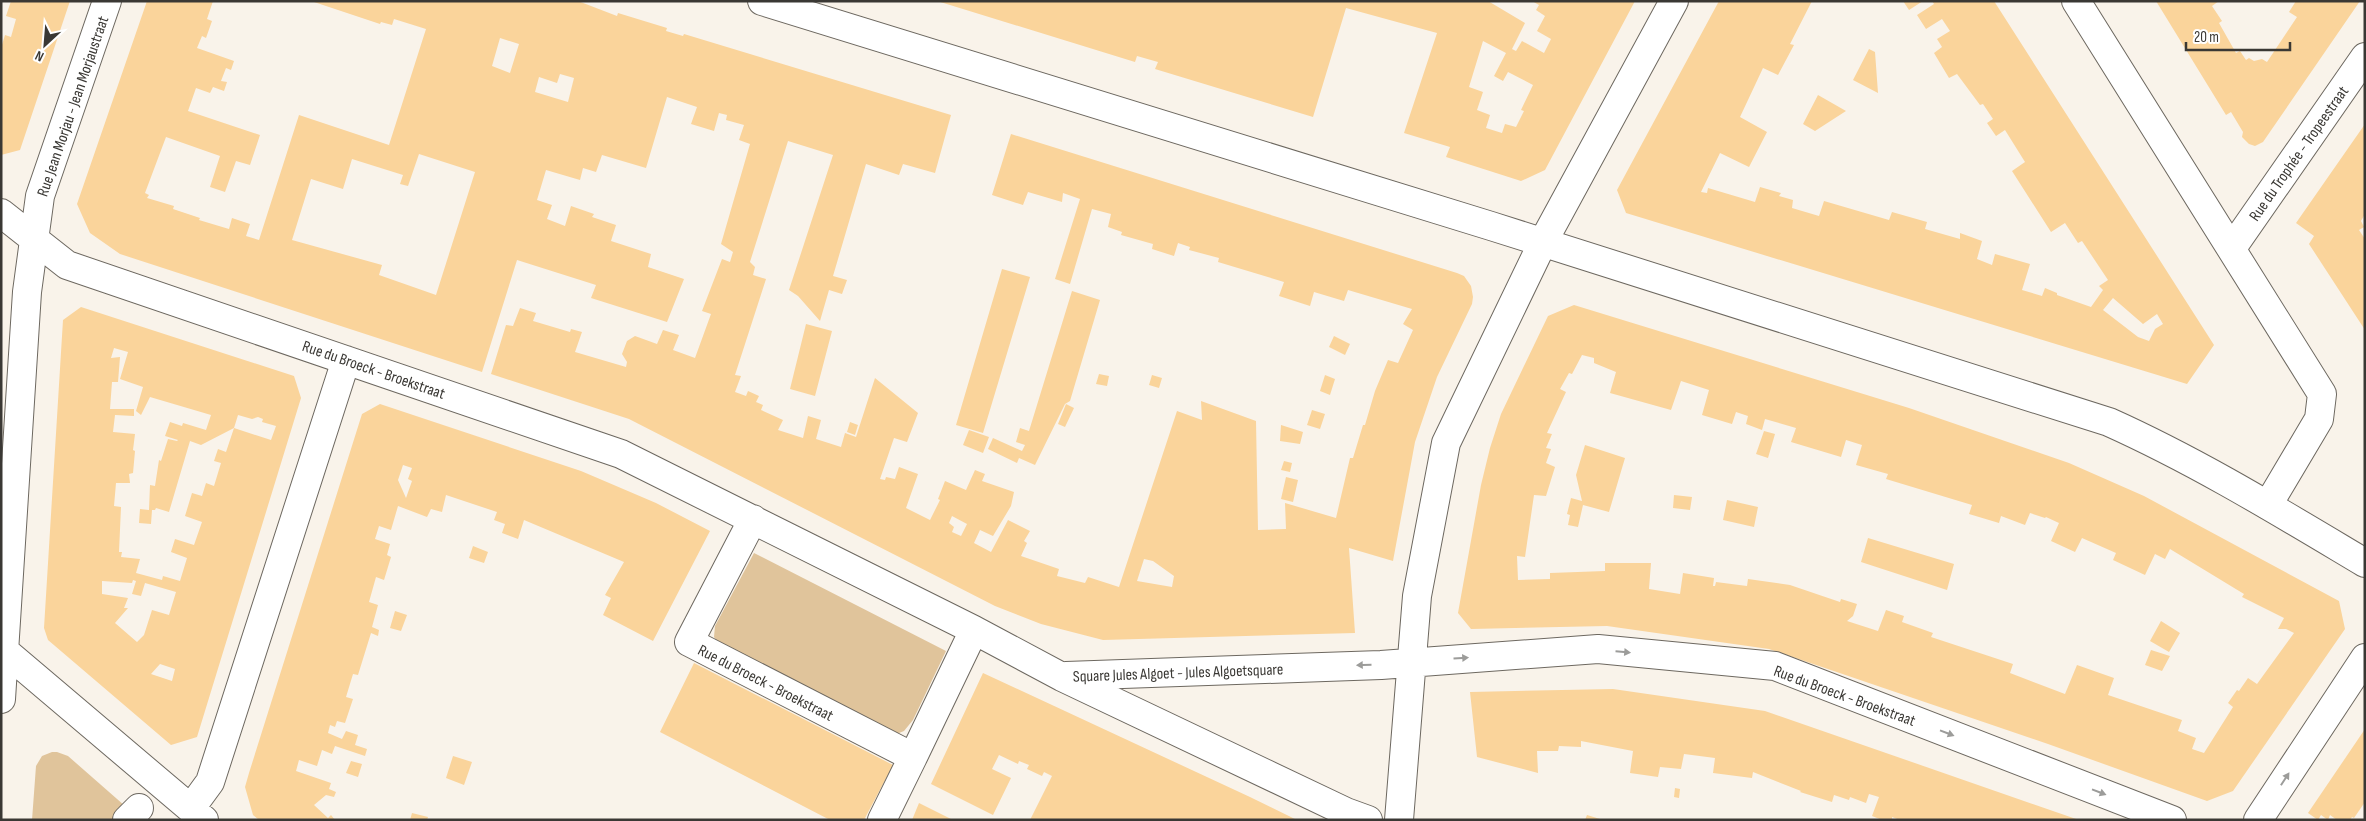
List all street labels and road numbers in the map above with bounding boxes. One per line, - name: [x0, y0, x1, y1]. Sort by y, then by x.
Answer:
- street label: Rue Jean Morjau - Jean Morjaustraat: [34, 14, 113, 199]
- street label: Rue du Trophée - Tropeestraat: [2245, 83, 2353, 225]
- street label: Rue du Broeck - Broekstraat: [300, 337, 447, 404]
- street label: Rue du Broeck - Broekstraat: [694, 641, 836, 726]
- street label: Square Jules Algoet - Jules Algoetsquare: [1073, 660, 1284, 687]
- street label: Rue du Broeck - Broekstraat: [1771, 662, 1918, 731]

